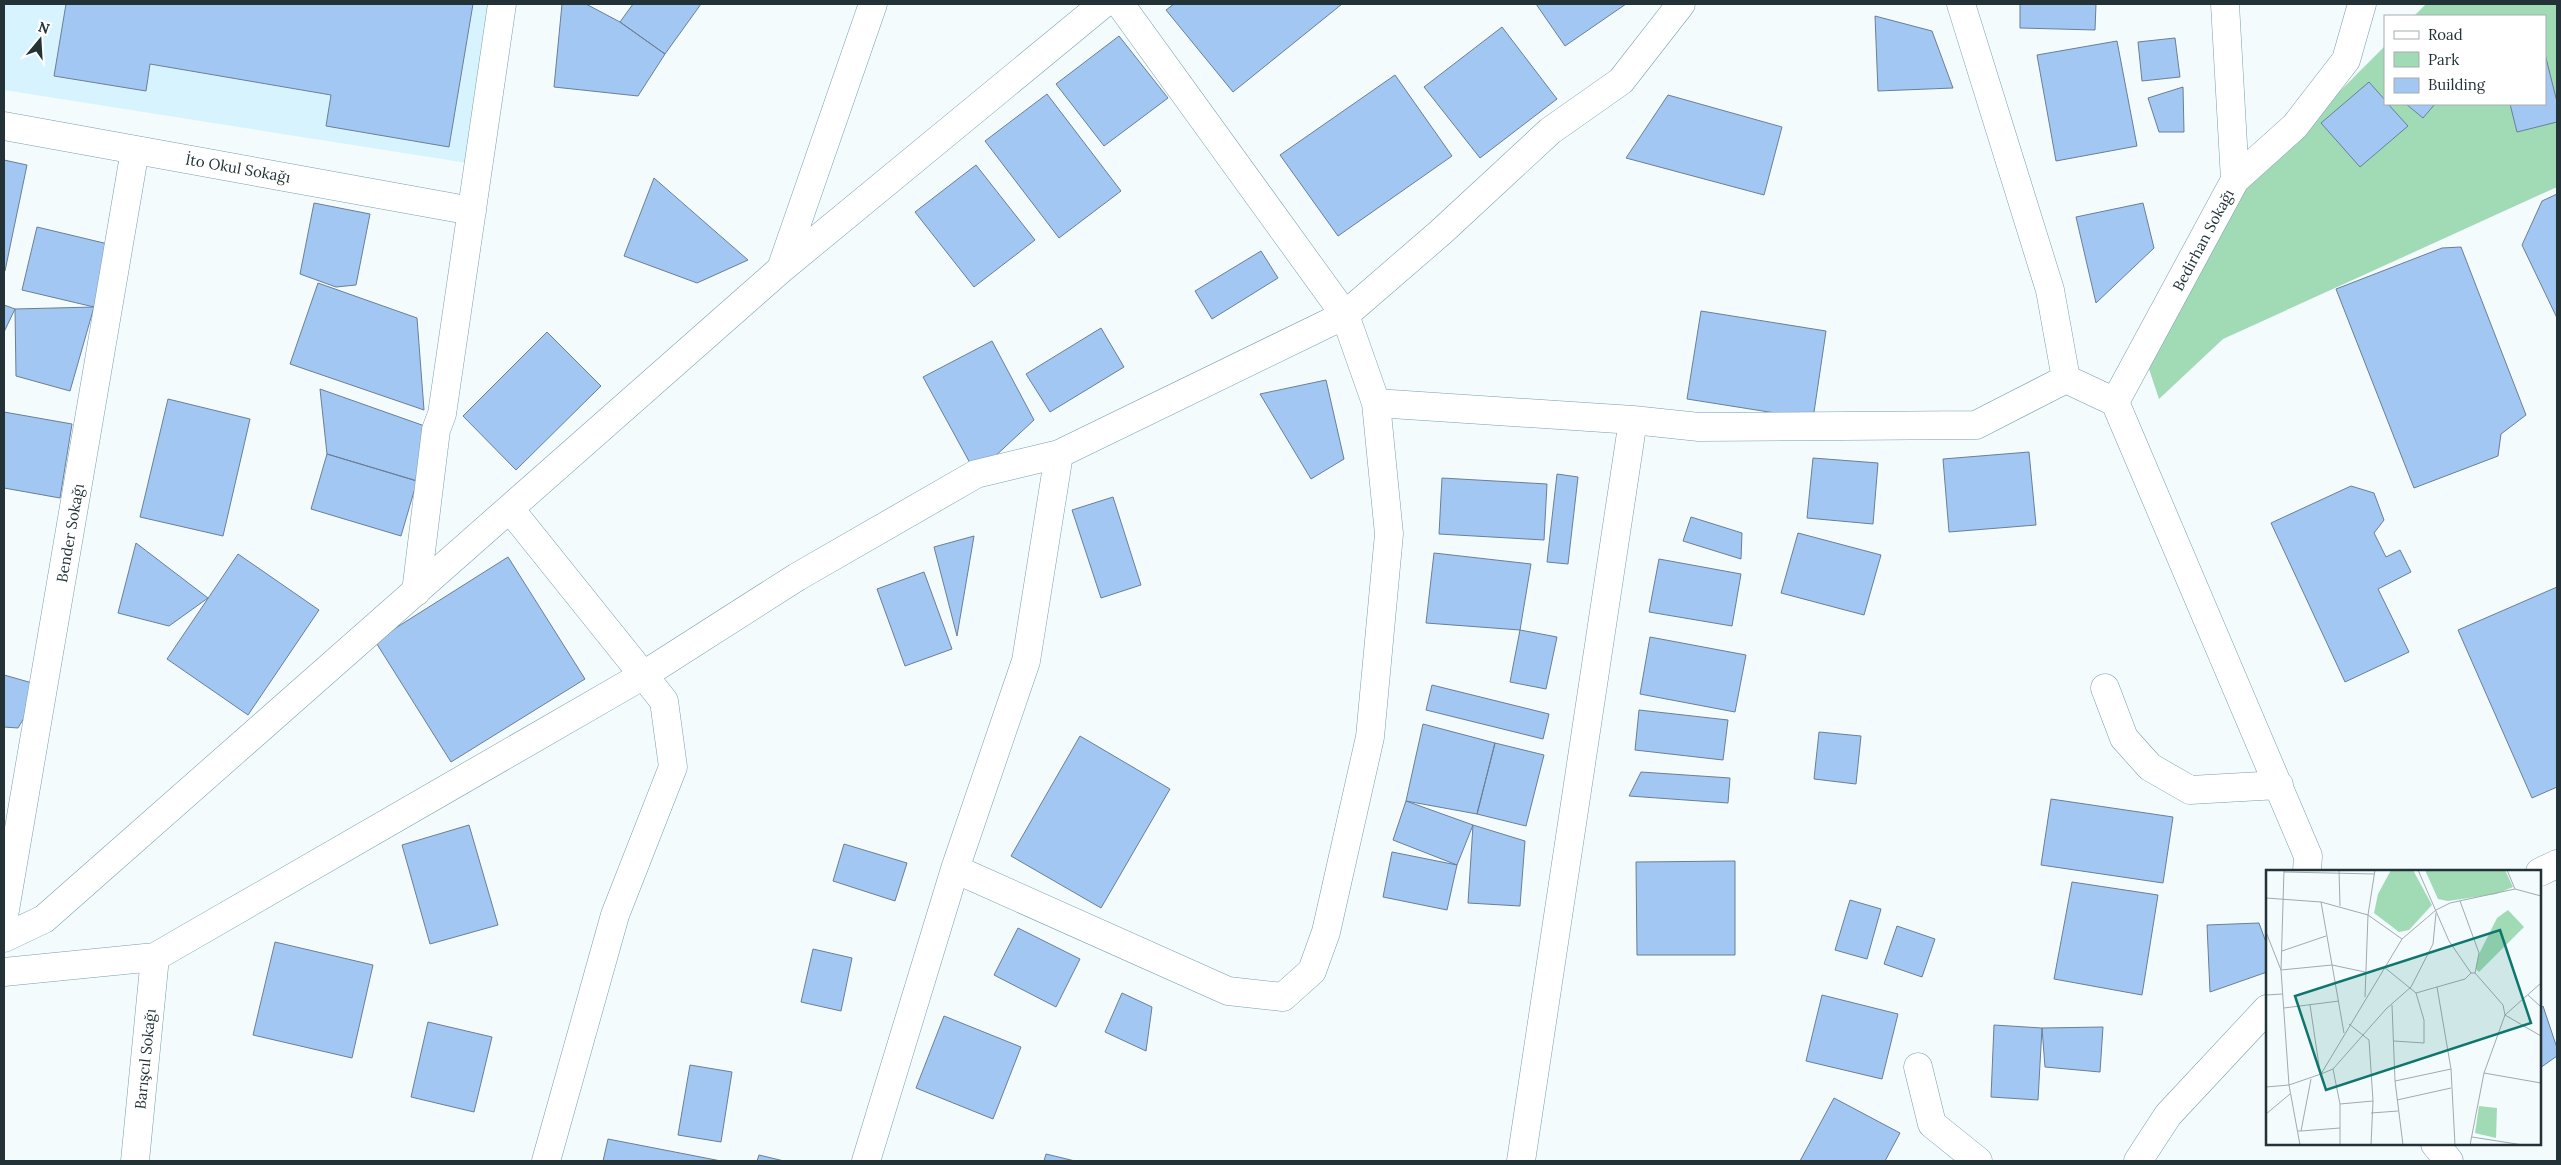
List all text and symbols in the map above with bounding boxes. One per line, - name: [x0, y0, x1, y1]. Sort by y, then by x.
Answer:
- north arrow: [15, 15, 65, 65]
- legend: [2384, 15, 2546, 105]
- text: N: [36, 17, 52, 38]
- text: Road: [2428, 25, 2463, 44]
- text: Park: [2428, 50, 2459, 69]
- text: Building: [2428, 75, 2486, 94]
- street label: İto Okul Sokağı: [184, 149, 292, 187]
- street label: Bedirhan Sokağı: [2168, 186, 2238, 294]
- street label: Bender Sokağı: [52, 482, 88, 584]
- inset map: [2266, 870, 2541, 1145]
- street label: Barışcıl Sokağı: [130, 1008, 160, 1110]

